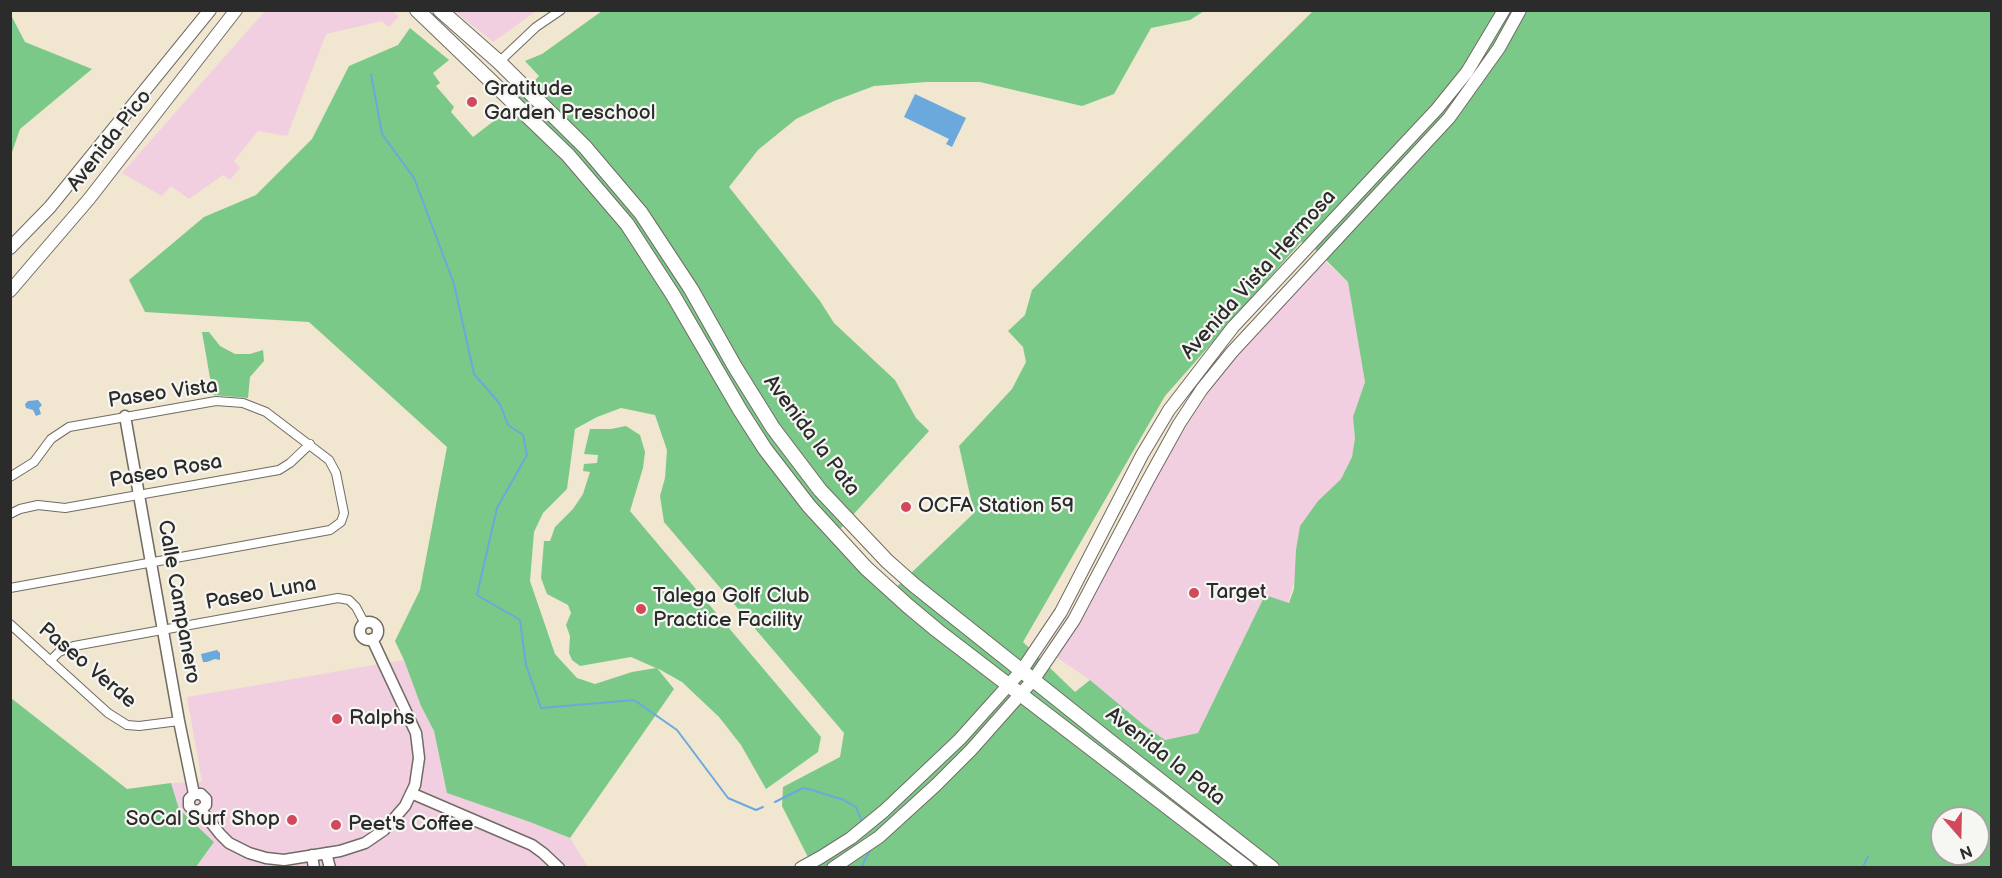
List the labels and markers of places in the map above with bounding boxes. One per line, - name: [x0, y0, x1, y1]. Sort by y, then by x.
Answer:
- place label: Gratitude Garden Preschool: [484, 77, 655, 127]
- marker: Gratitude Garden Preschool: [465, 95, 479, 109]
- place label: OCFA Station 59: [918, 494, 1074, 520]
- marker: OCFA Station 59: [899, 500, 913, 514]
- place label: Target: [1206, 580, 1267, 606]
- place label: Talega Golf Club Practice Facility: [653, 584, 810, 634]
- marker: Target: [1187, 586, 1201, 600]
- marker: Talega Golf Club Practice Facility: [634, 602, 648, 616]
- place label: Ralphs: [349, 706, 415, 732]
- marker: Ralphs: [330, 712, 344, 726]
- place label: SoCal Surf Shop: [126, 807, 280, 833]
- place label: Peet's Coffee: [348, 812, 473, 838]
- marker: SoCal Surf Shop: [285, 813, 299, 827]
- marker: Peet's Coffee: [329, 818, 343, 832]

